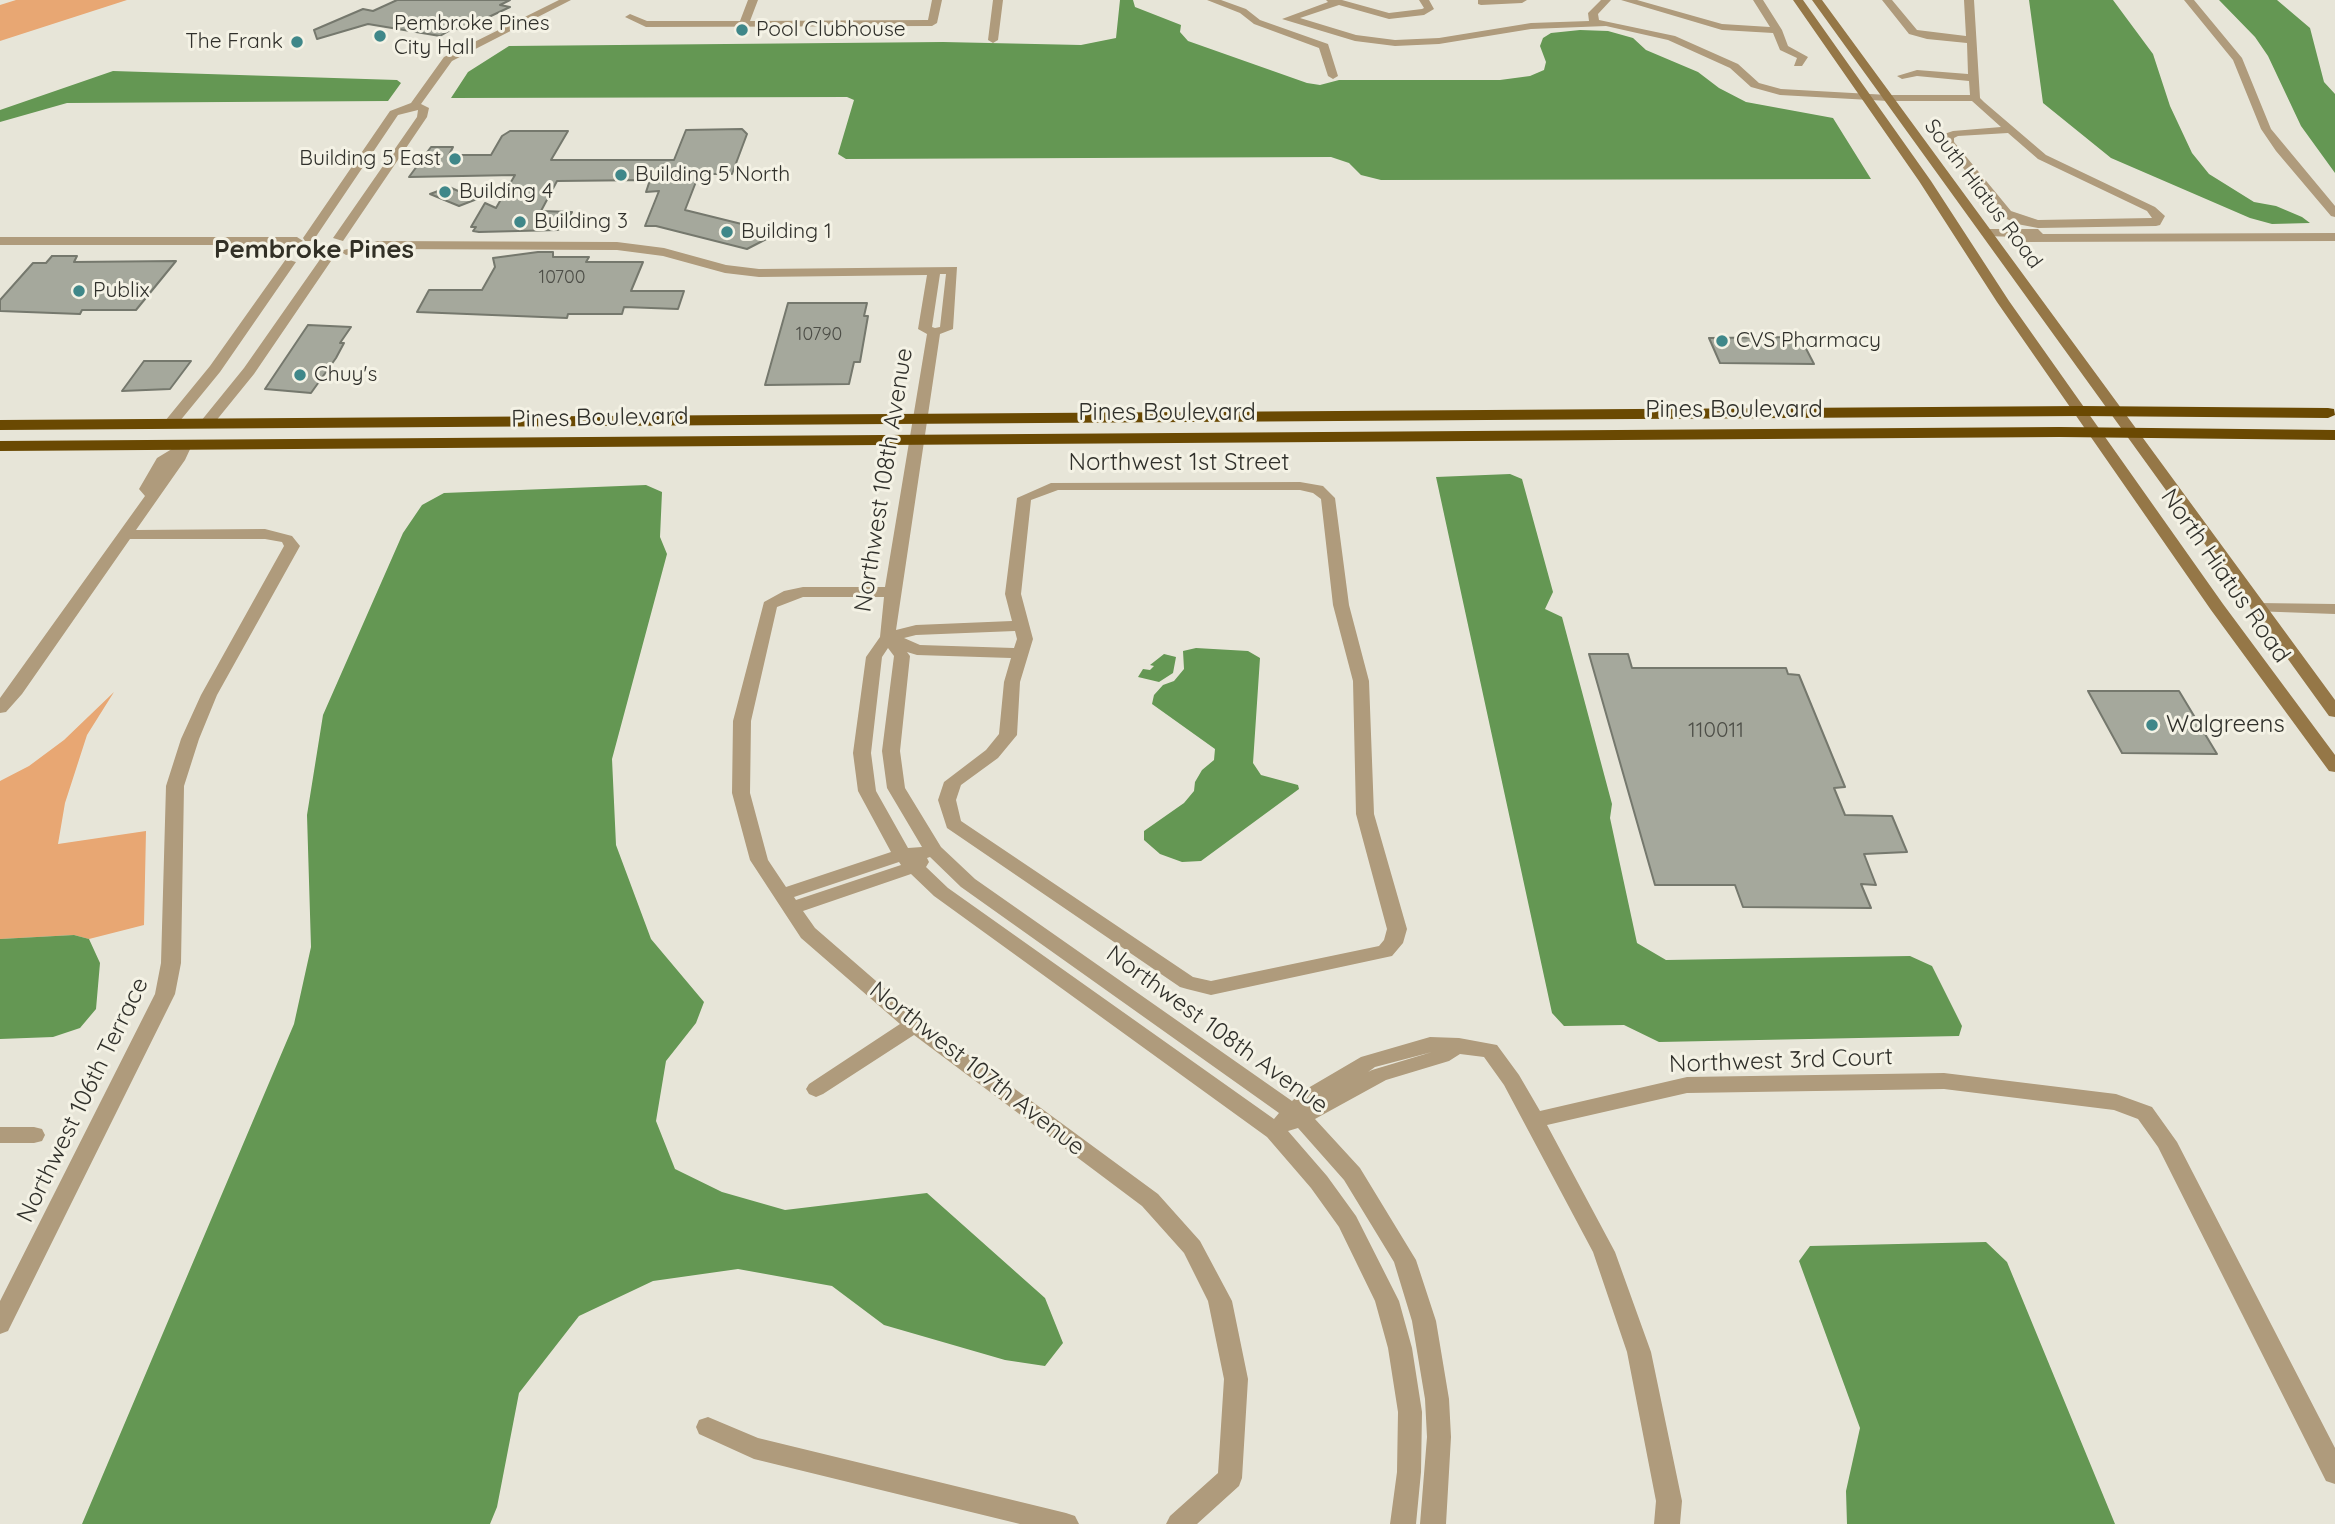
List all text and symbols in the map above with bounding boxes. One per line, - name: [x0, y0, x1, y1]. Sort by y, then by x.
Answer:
- place label: Pembroke Pines City Hall: [394, 11, 550, 61]
- place label: Pool Clubhouse: [756, 17, 906, 43]
- marker: Pool Clubhouse: [734, 22, 750, 38]
- marker: Pembroke Pines City Hall: [372, 28, 388, 44]
- place label: The Frank: [185, 29, 283, 55]
- marker: The Frank: [289, 34, 305, 50]
- street label: South Hiatus Road: [1919, 114, 2047, 274]
- place label: Building 5 East: [299, 146, 441, 172]
- marker: Building 5 East: [447, 151, 463, 167]
- place label: Building 5 North: [635, 162, 790, 188]
- marker: Building 5 North: [613, 167, 629, 183]
- place label: Building 4: [459, 179, 553, 205]
- marker: Building 4: [437, 184, 453, 200]
- place label: Building 3: [534, 209, 628, 235]
- marker: Building 3: [512, 214, 528, 230]
- place label: Building 1: [741, 219, 832, 245]
- marker: Building 1: [719, 224, 735, 240]
- district label: Pembroke Pines: [214, 234, 414, 266]
- house number: 10700: [538, 267, 586, 289]
- place label: Publix: [93, 278, 150, 304]
- marker: Publix: [71, 283, 87, 299]
- house number: 10790: [796, 324, 842, 346]
- place label: CVS Pharmacy: [1736, 328, 1881, 354]
- marker: CVS Pharmacy: [1714, 333, 1730, 349]
- street label: Northwest 108th Avenue: [849, 346, 919, 614]
- place label: Chuy's: [314, 362, 377, 388]
- marker: Chuy's: [292, 367, 308, 383]
- street label: Pines Boulevard: [1645, 396, 1823, 424]
- street label: Pines Boulevard: [1078, 399, 1256, 427]
- street label: Pines Boulevard: [511, 402, 689, 434]
- street label: Northwest 1st Street: [1069, 449, 1289, 477]
- street label: North Hiatus Road: [2154, 484, 2296, 668]
- place label: Walgreens: [2166, 711, 2285, 739]
- marker: Walgreens: [2144, 717, 2160, 733]
- house number: 110011: [1688, 718, 1744, 744]
- street label: Northwest 108th Avenue: [1101, 940, 1333, 1120]
- street label: Northwest 106th Terrace: [11, 973, 155, 1227]
- street label: Northwest 107th Avenue: [864, 976, 1090, 1162]
- street label: Northwest 3rd Court: [1669, 1043, 1893, 1079]

